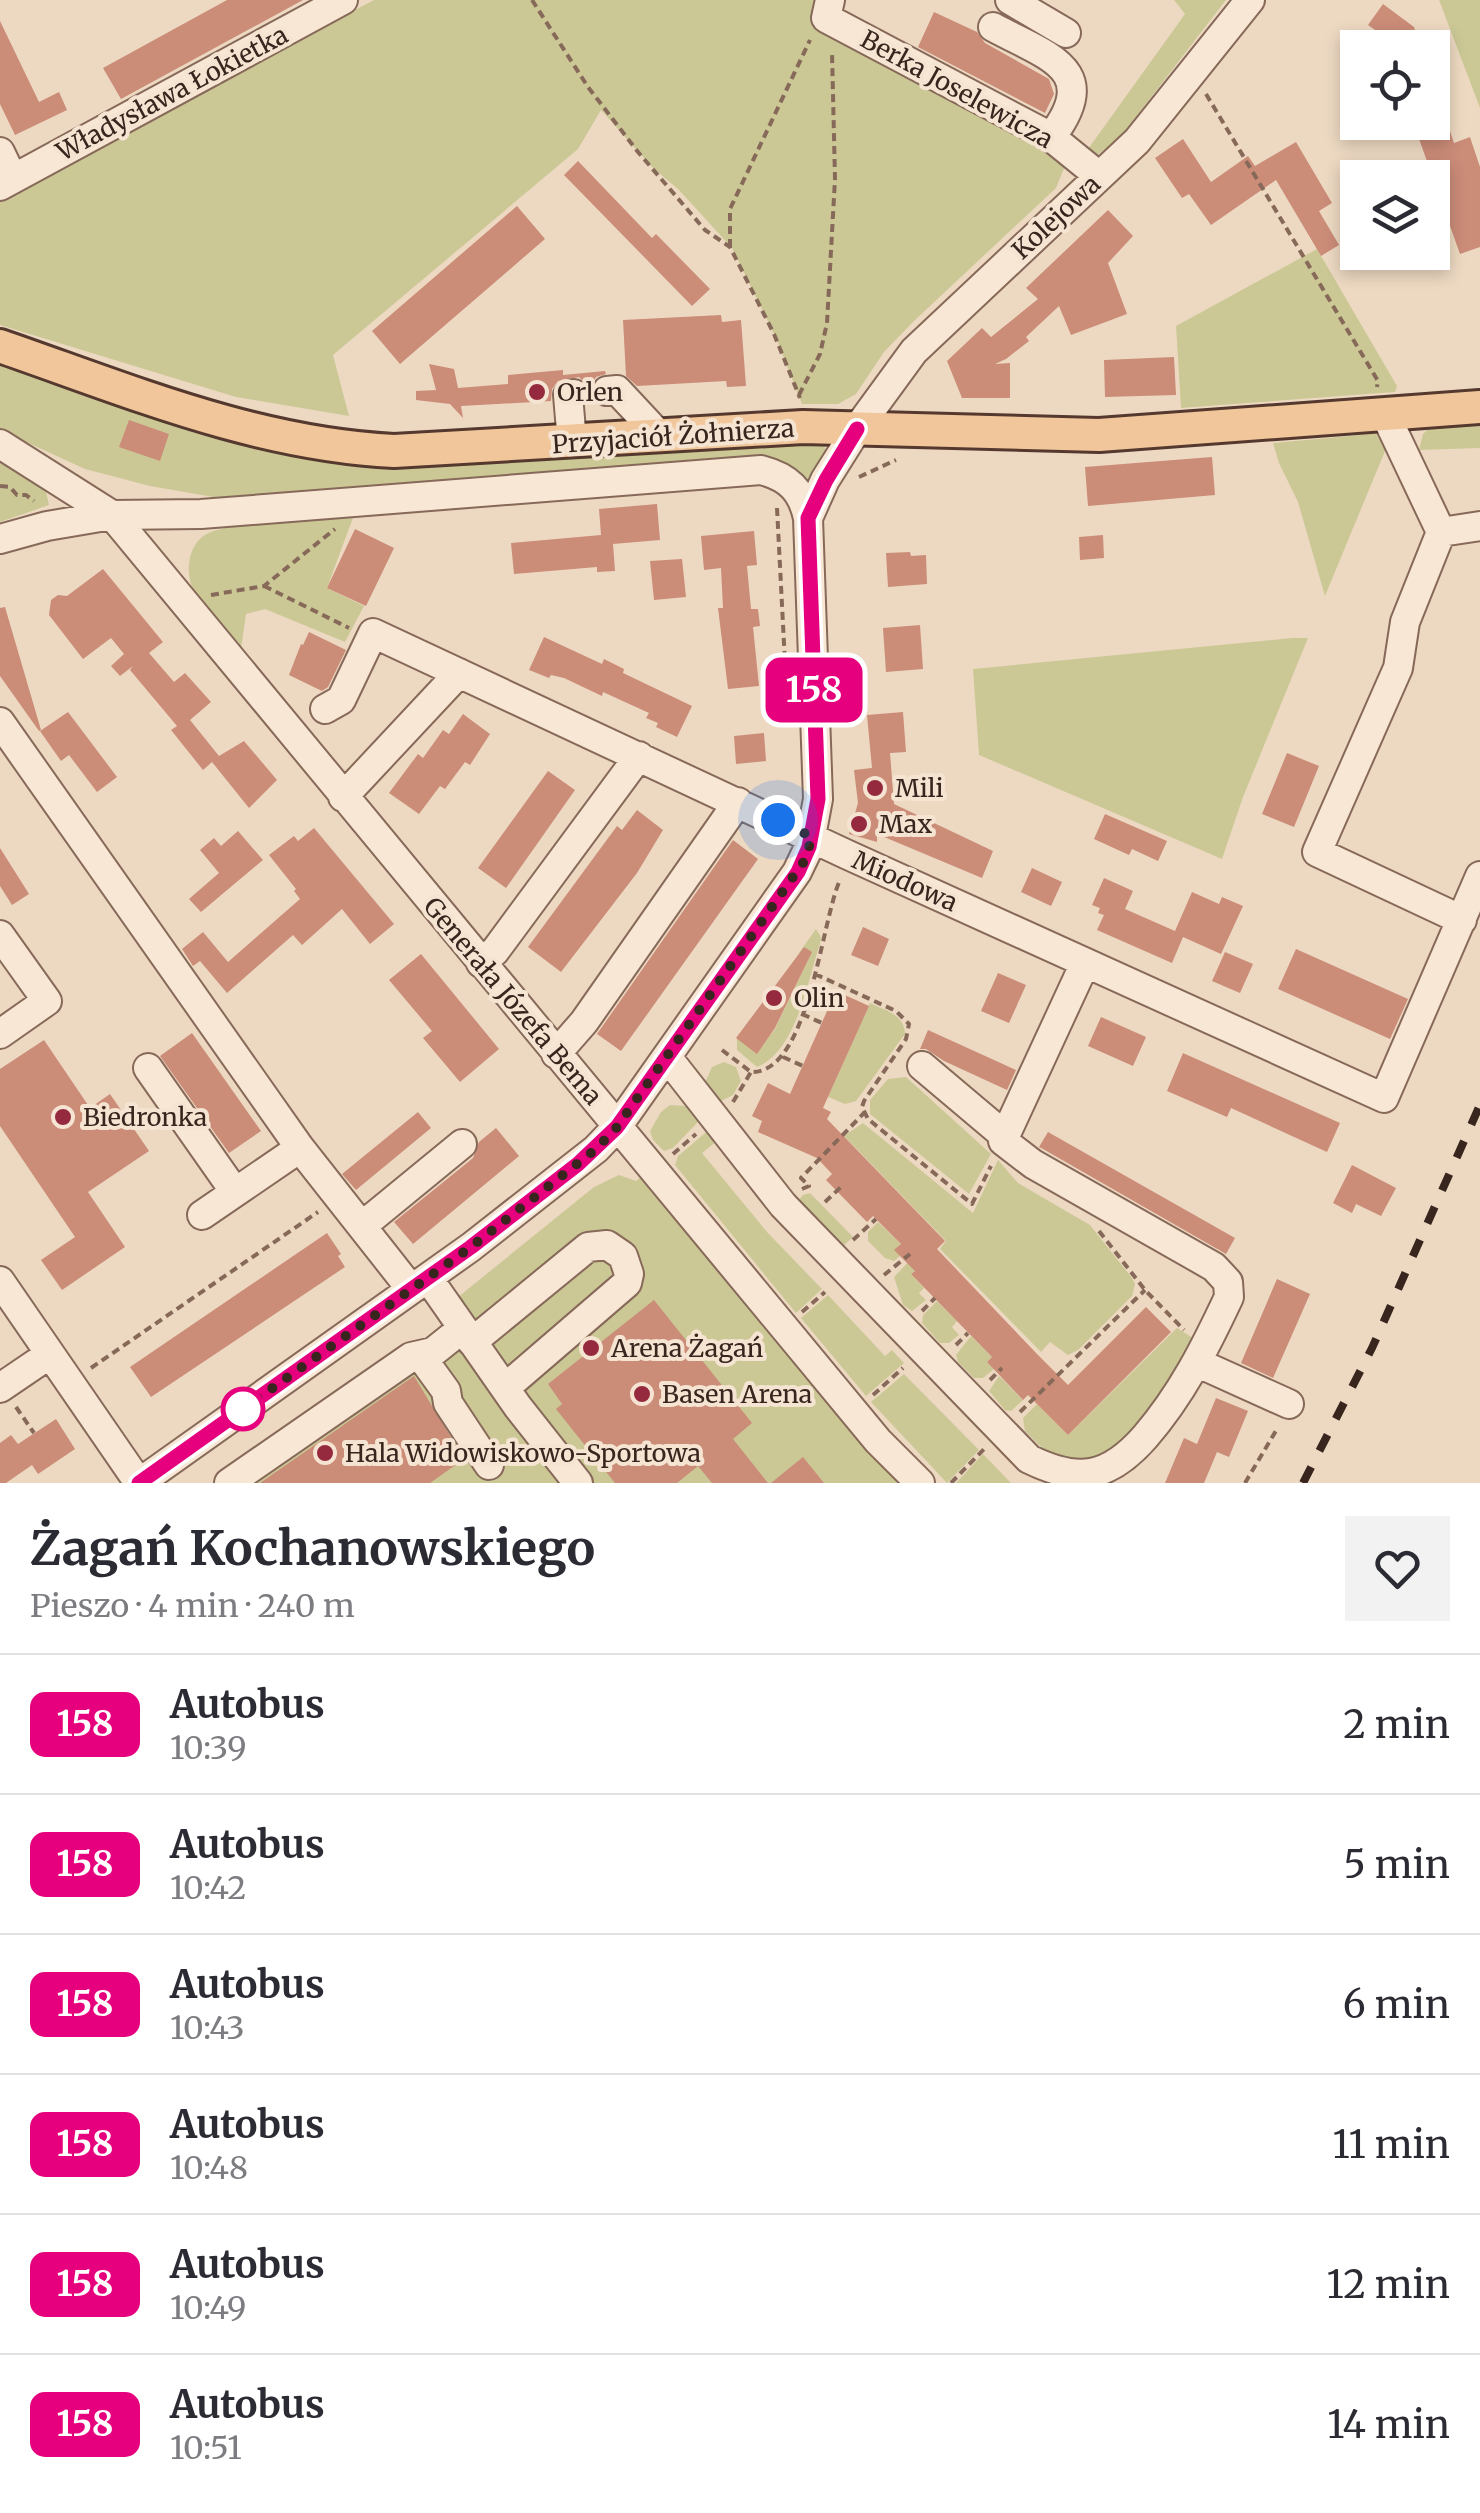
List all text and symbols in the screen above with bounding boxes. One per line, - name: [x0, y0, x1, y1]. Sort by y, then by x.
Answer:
- street label: Władysława Łokietka: [50, 18, 293, 168]
- street label: Berka Joselewicza: [855, 23, 1059, 155]
- map controls: [1340, 30, 1450, 270]
- button: locate: [1340, 30, 1450, 140]
- button: layers: [1340, 160, 1450, 270]
- street label: Kolejowa: [1005, 168, 1107, 266]
- place label: Orlen: [557, 376, 623, 408]
- marker: Orlen: [526, 381, 548, 403]
- street label: Przyjaciół Żołnierza: [551, 412, 795, 460]
- line badge: 158: [756, 658, 872, 722]
- text: 158: [786, 668, 842, 712]
- place label: Mili: [895, 772, 944, 804]
- marker: Mili: [864, 777, 886, 799]
- your location: [753, 795, 803, 845]
- place label: Max: [879, 808, 932, 840]
- marker: Max: [848, 813, 870, 835]
- street label: Miodowa: [847, 844, 963, 918]
- street label: Generała Józefa Bema: [417, 891, 609, 1111]
- place label: Olin: [794, 982, 844, 1014]
- marker: Olin: [763, 987, 785, 1009]
- place label: Biedronka: [83, 1101, 207, 1133]
- marker: Biedronka: [52, 1106, 74, 1128]
- place label: Arena Żagań: [610, 1332, 763, 1364]
- marker: Arena Żagań: [580, 1337, 602, 1359]
- place label: Basen Arena: [662, 1378, 812, 1410]
- marker: Basen Arena: [631, 1383, 653, 1405]
- unlabelled marker: [222, 1388, 264, 1430]
- place label: Hala Widowiskowo-Sportowa: [345, 1437, 701, 1469]
- marker: Hala Widowiskowo-Sportowa: [314, 1442, 336, 1464]
- button: heart: [1345, 1516, 1450, 1621]
- text: Żagań Kochanowskiego: [30, 1518, 595, 1578]
- text: Pieszo · 4 min · 240 m: [30, 1586, 355, 1626]
- text: Autobus: [170, 1681, 325, 1728]
- text: 2 min: [1343, 1701, 1450, 1748]
- text: 158: [57, 1702, 113, 1746]
- text: 10:39: [170, 1728, 247, 1768]
- text: Autobus: [170, 1821, 325, 1868]
- text: 5 min: [1344, 1841, 1450, 1888]
- text: 158: [57, 1842, 113, 1886]
- text: 10:42: [170, 1868, 246, 1908]
- text: Autobus: [170, 1961, 325, 2008]
- text: 6 min: [1343, 1981, 1450, 2028]
- text: 158: [57, 1982, 113, 2026]
- text: 10:43: [170, 2008, 245, 2048]
- text: Autobus: [170, 2101, 325, 2148]
- text: 11 min: [1333, 2121, 1450, 2168]
- text: 158: [57, 2122, 113, 2166]
- text: 10:48: [170, 2148, 248, 2188]
- text: Autobus: [170, 2241, 325, 2288]
- text: 12 min: [1327, 2261, 1450, 2308]
- text: 158: [57, 2262, 113, 2306]
- text: 10:49: [170, 2288, 246, 2328]
- text: Autobus: [170, 2381, 325, 2428]
- text: 14 min: [1327, 2401, 1450, 2448]
- text: 158: [57, 2402, 113, 2446]
- text: 10:51: [170, 2428, 242, 2468]

